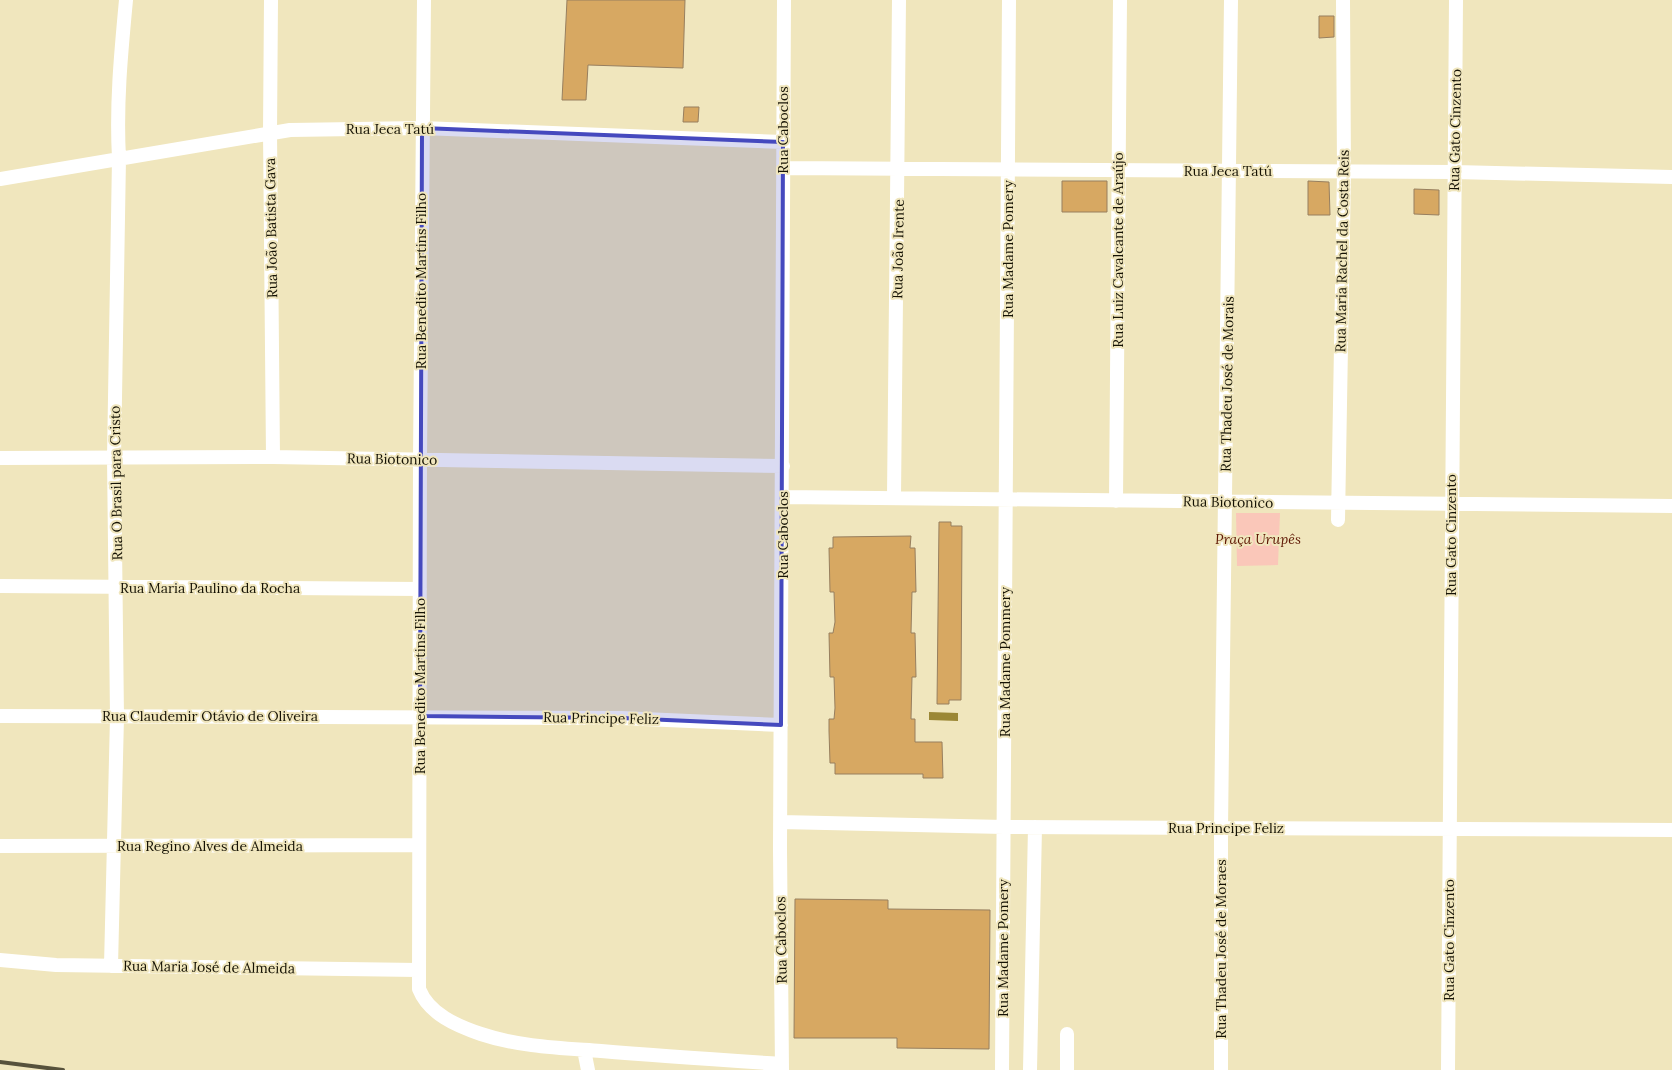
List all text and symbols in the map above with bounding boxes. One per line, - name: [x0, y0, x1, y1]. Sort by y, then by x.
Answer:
- street label: Rua Gato Cinzento: [1445, 69, 1465, 191]
- street label: Rua Caboclos: [774, 86, 792, 174]
- street label: Rua Jeca Tatú: [346, 120, 434, 138]
- street label: Rua Maria Rachel da Costa Reis: [1331, 149, 1353, 353]
- street label: Rua Luiz Cavalcante de Araújo: [1109, 152, 1127, 348]
- street label: Rua João Batista Gava: [261, 158, 281, 298]
- street label: Rua Jeca Tatú: [1184, 162, 1272, 180]
- street label: Rua Madame Pomery: [999, 179, 1017, 318]
- street label: Rua Benedito Martins Filho: [412, 193, 430, 369]
- street label: Rua João Irente: [888, 198, 908, 299]
- street label: Rua Thadeu José de Morais: [1216, 296, 1238, 472]
- street label: Rua O Brasil para Cristo: [106, 405, 126, 561]
- street label: Rua Biotonico: [347, 449, 437, 469]
- street label: Rua Gato Cinzento: [1442, 474, 1460, 596]
- street label: Rua Caboclos: [774, 491, 792, 579]
- street label: Rua Biotonico: [1183, 492, 1273, 512]
- park label: Praça Urupês: [1215, 530, 1301, 548]
- street label: Rua Maria Paulino da Rocha: [120, 579, 300, 597]
- street label: Rua Madame Pommery: [996, 586, 1014, 737]
- street label: Rua Benedito Martins Filho: [411, 598, 429, 774]
- street label: Rua Claudemir Otávio de Oliveira: [102, 707, 318, 725]
- street label: Rua Principe Feliz: [543, 708, 659, 728]
- street label: Rua Principe Feliz: [1168, 819, 1284, 837]
- street label: Rua Regino Alves de Almeida: [117, 837, 303, 855]
- street label: Rua Thadeu José de Moraes: [1212, 859, 1230, 1039]
- street label: Rua Madame Pomery: [994, 878, 1012, 1017]
- street label: Rua Gato Cinzento: [1440, 879, 1458, 1001]
- street label: Rua Caboclos: [771, 896, 791, 984]
- street label: Rua Maria José de Almeida: [123, 957, 295, 977]

